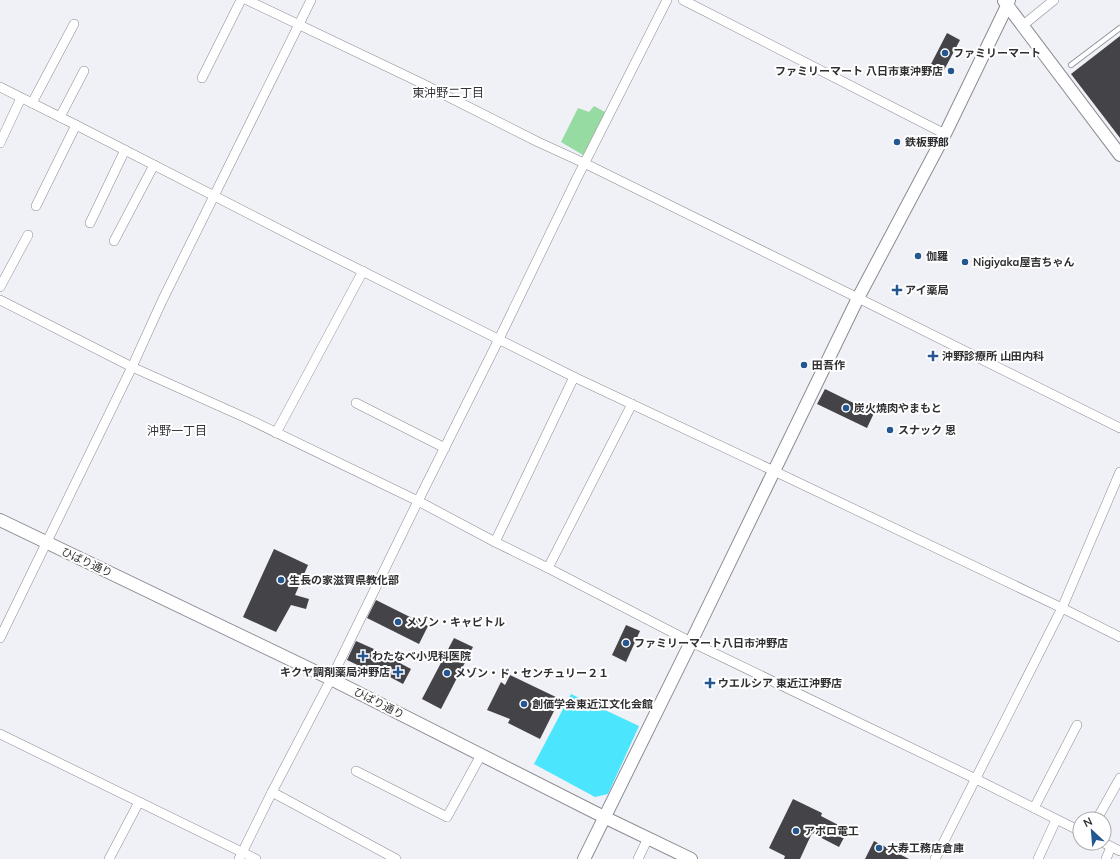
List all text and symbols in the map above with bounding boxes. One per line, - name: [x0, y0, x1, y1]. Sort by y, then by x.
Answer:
- place label: ファミリーマート: [953, 46, 1041, 60]
- marker: ファミリーマート: [940, 48, 950, 58]
- place label: ファミリーマート 八日市東沖野店: [775, 64, 943, 78]
- marker: ファミリーマート 八日市東沖野店: [946, 66, 956, 76]
- district label: 東沖野二丁目: [412, 85, 484, 100]
- place label: 鉄板野郎: [905, 135, 949, 149]
- marker: 鉄板野郎: [892, 137, 902, 147]
- place label: 伽羅: [926, 249, 948, 263]
- marker: 伽羅: [913, 251, 923, 261]
- place label: Nigiyaka屋吉ちゃん: [973, 255, 1074, 269]
- marker: Nigiyaka屋吉ちゃん: [960, 257, 970, 267]
- place label: アイ薬局: [905, 283, 948, 297]
- marker: アイ薬局: [892, 285, 902, 295]
- place label: 沖野診療所 山田内科: [942, 349, 1044, 363]
- marker: 沖野診療所 山田内科: [927, 350, 939, 362]
- place label: 田吾作: [812, 358, 845, 372]
- marker: 田吾作: [799, 360, 809, 370]
- place label: 炭火焼肉やまもと: [854, 401, 942, 415]
- marker: 炭火焼肉やまもと: [841, 403, 851, 413]
- district label: 沖野一丁目: [147, 423, 207, 438]
- place label: スナック 恩: [898, 423, 956, 437]
- marker: スナック 恩: [885, 425, 895, 435]
- street label: ひばり通り: [59, 544, 115, 580]
- place label: 生長の家滋賀県教化部: [289, 573, 399, 587]
- marker: 生長の家滋賀県教化部: [276, 575, 286, 585]
- place label: メゾン・キャピトル: [406, 615, 505, 629]
- marker: メゾン・キャピトル: [393, 617, 403, 627]
- place label: ファミリーマート八日市沖野店: [634, 636, 788, 650]
- marker: ファミリーマート八日市沖野店: [621, 638, 631, 648]
- place label: わたなべ小児科医院: [372, 649, 471, 663]
- marker: わたなべ小児科医院: [357, 650, 369, 662]
- place label: キクヤ調剤薬局沖野店: [280, 665, 390, 679]
- place label: メゾン・ド・センチュリー２１: [455, 666, 609, 680]
- marker: キクヤ調剤薬局沖野店: [393, 667, 403, 677]
- marker: メゾン・ド・センチュリー２１: [442, 668, 452, 678]
- place label: ウエルシア 東近江沖野店: [718, 676, 842, 690]
- marker: ウエルシア 東近江沖野店: [705, 678, 715, 688]
- street label: ひばり通り: [351, 684, 407, 722]
- place label: 創価学会東近江文化会館: [532, 697, 653, 711]
- marker: 創価学会東近江文化会館: [519, 699, 529, 709]
- north arrow: [1072, 811, 1112, 851]
- text: N: [1081, 814, 1094, 830]
- place label: アポロ電工: [804, 824, 859, 838]
- marker: アポロ電工: [791, 826, 801, 836]
- place label: 大寿工務店倉庫: [887, 841, 964, 855]
- marker: 大寿工務店倉庫: [874, 843, 884, 853]

